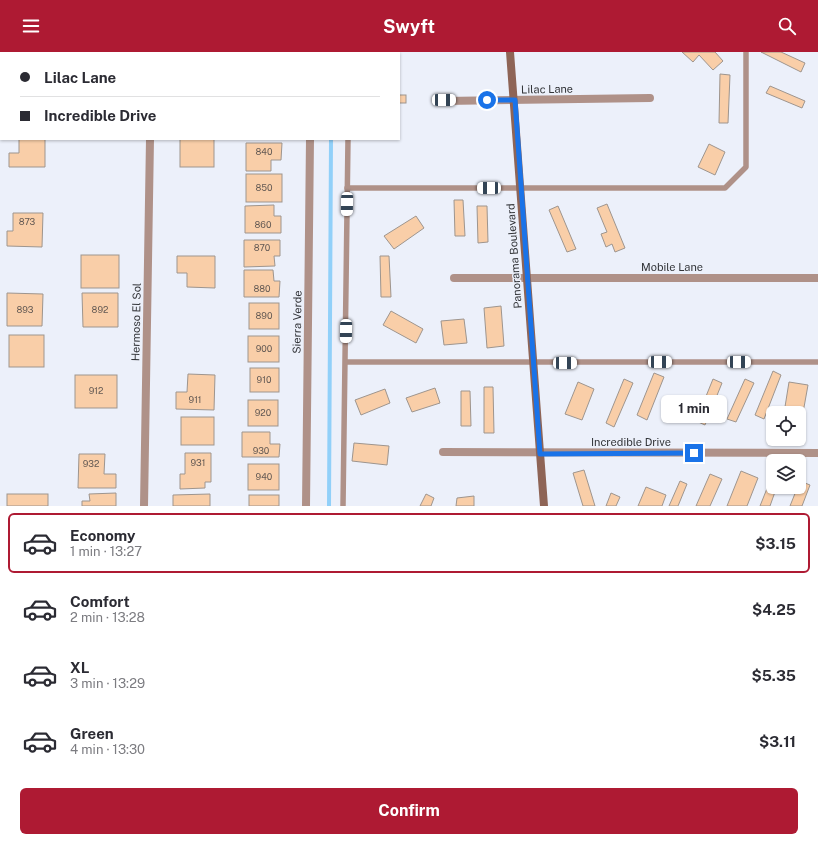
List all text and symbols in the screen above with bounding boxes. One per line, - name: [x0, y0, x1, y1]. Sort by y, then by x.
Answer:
- icon: menu: [20, 15, 42, 37]
- icon: search: [776, 15, 798, 37]
- text: Swyft: [383, 16, 435, 37]
- text: Lilac Lane: [44, 69, 116, 86]
- street label: Lilac Lane: [521, 83, 573, 95]
- route start: [478, 91, 496, 109]
- car: [432, 94, 456, 106]
- text: Incredible Drive: [44, 107, 157, 124]
- house number: 840: [256, 146, 273, 157]
- house number: 850: [255, 182, 273, 193]
- car: [477, 182, 501, 194]
- car: [341, 192, 353, 216]
- street label: Panorama Boulevard: [504, 203, 524, 309]
- house number: 873: [19, 216, 36, 227]
- house number: 860: [255, 219, 272, 230]
- house number: 870: [254, 242, 271, 253]
- street label: Mobile Lane: [641, 261, 703, 273]
- street label: Hermoso El Sol: [129, 283, 143, 361]
- house number: 880: [253, 283, 271, 294]
- street label: Sierra Verde: [290, 290, 304, 354]
- house number: 893: [17, 304, 34, 315]
- house number: 892: [92, 304, 108, 315]
- house number: 890: [256, 310, 273, 321]
- car: [340, 319, 352, 343]
- house number: 900: [256, 343, 273, 354]
- car: [648, 356, 672, 368]
- car: [727, 356, 751, 368]
- car: [553, 357, 577, 369]
- house number: 910: [257, 374, 272, 385]
- house number: 912: [89, 385, 103, 396]
- house number: 911: [189, 394, 201, 405]
- callout: 1 min: [661, 395, 727, 423]
- text: 1 min: [678, 401, 710, 416]
- map controls: [766, 406, 806, 494]
- button: locate: [766, 406, 806, 446]
- house number: 920: [255, 407, 272, 418]
- street label: Incredible Drive: [591, 436, 671, 448]
- route end: [685, 444, 703, 462]
- house number: 930: [253, 445, 270, 456]
- button: layers: [766, 454, 806, 494]
- house number: 931: [191, 457, 205, 468]
- house number: 932: [83, 458, 99, 469]
- house number: 940: [256, 471, 273, 482]
- icon: car: [22, 525, 58, 561]
- text: Economy: [70, 527, 135, 544]
- text: $3.15: [755, 535, 796, 552]
- text: 1 min · 13:27: [70, 544, 142, 559]
- icon: car: [22, 591, 58, 627]
- text: Comfort: [70, 593, 130, 610]
- text: $4.25: [752, 601, 796, 618]
- text: 2 min · 13:28: [70, 610, 145, 625]
- icon: car: [22, 657, 58, 693]
- text: XL: [70, 659, 89, 676]
- text: $5.35: [752, 667, 796, 684]
- text: 3 min · 13:29: [70, 676, 145, 691]
- icon: car: [22, 723, 58, 759]
- text: Green: [70, 725, 114, 742]
- text: $3.11: [759, 733, 796, 750]
- text: 4 min · 13:30: [70, 742, 145, 757]
- button: Confirm: [20, 788, 798, 834]

